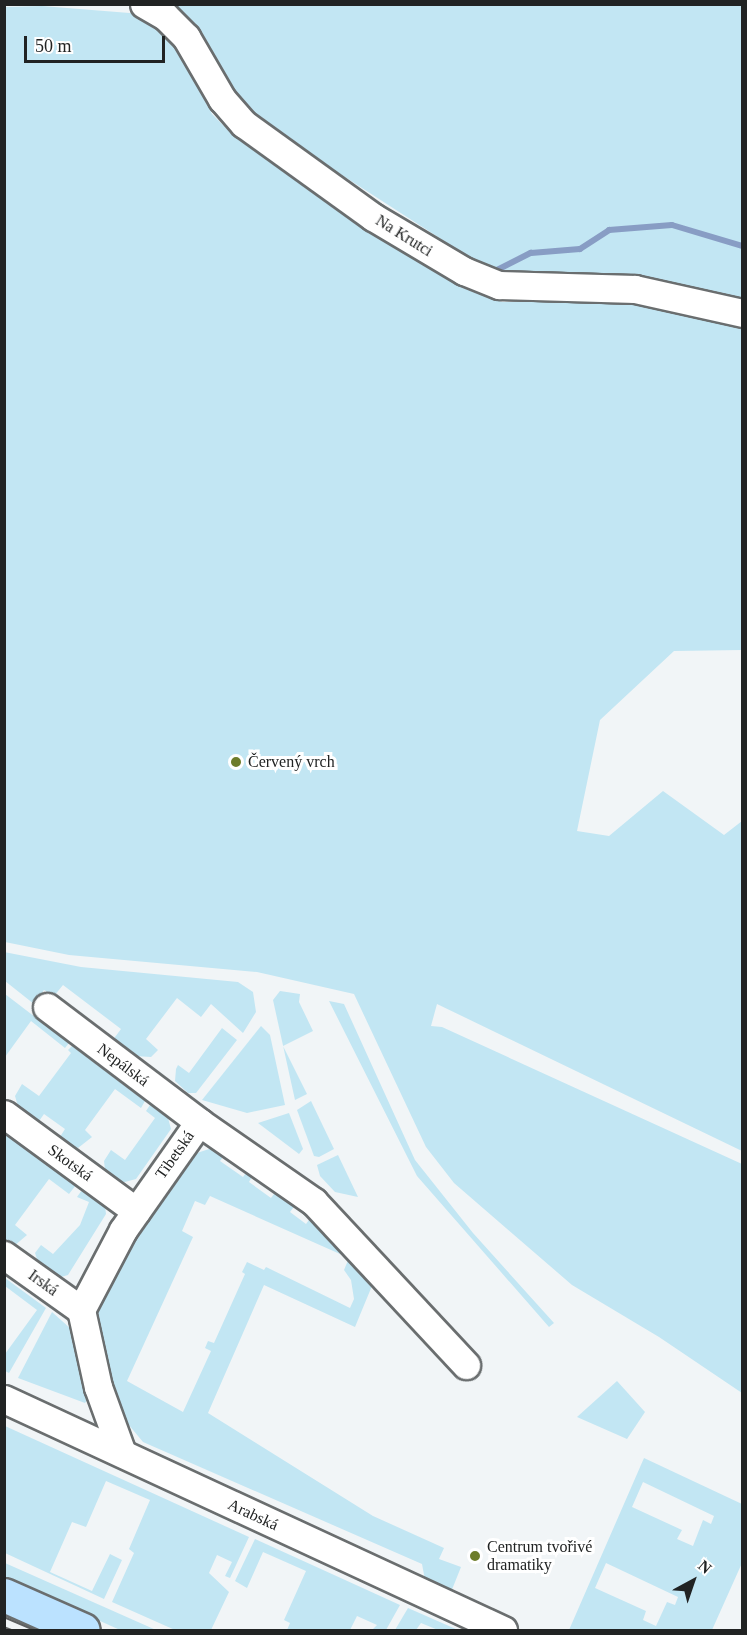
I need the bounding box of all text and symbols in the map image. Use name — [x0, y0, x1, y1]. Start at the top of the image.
scale bar — [27, 24, 168, 62]
text: 50 m — [35, 36, 72, 56]
street label: Na Krutci — [372, 211, 436, 261]
place label: Červený vrch — [248, 752, 335, 772]
marker: Červený vrch — [229, 755, 243, 769]
street label: Nepálská — [93, 1039, 153, 1091]
street label: Tibetská — [151, 1127, 199, 1183]
street label: Skotská — [44, 1140, 96, 1186]
street label: Irská — [24, 1266, 62, 1300]
street label: Arabská — [225, 1495, 281, 1535]
place label: Centrum tvořivé dramatiky — [487, 1537, 592, 1575]
marker: Centrum tvořivé dramatiky — [468, 1549, 482, 1563]
north arrow — [663, 1551, 723, 1611]
text: N — [695, 1557, 715, 1577]

